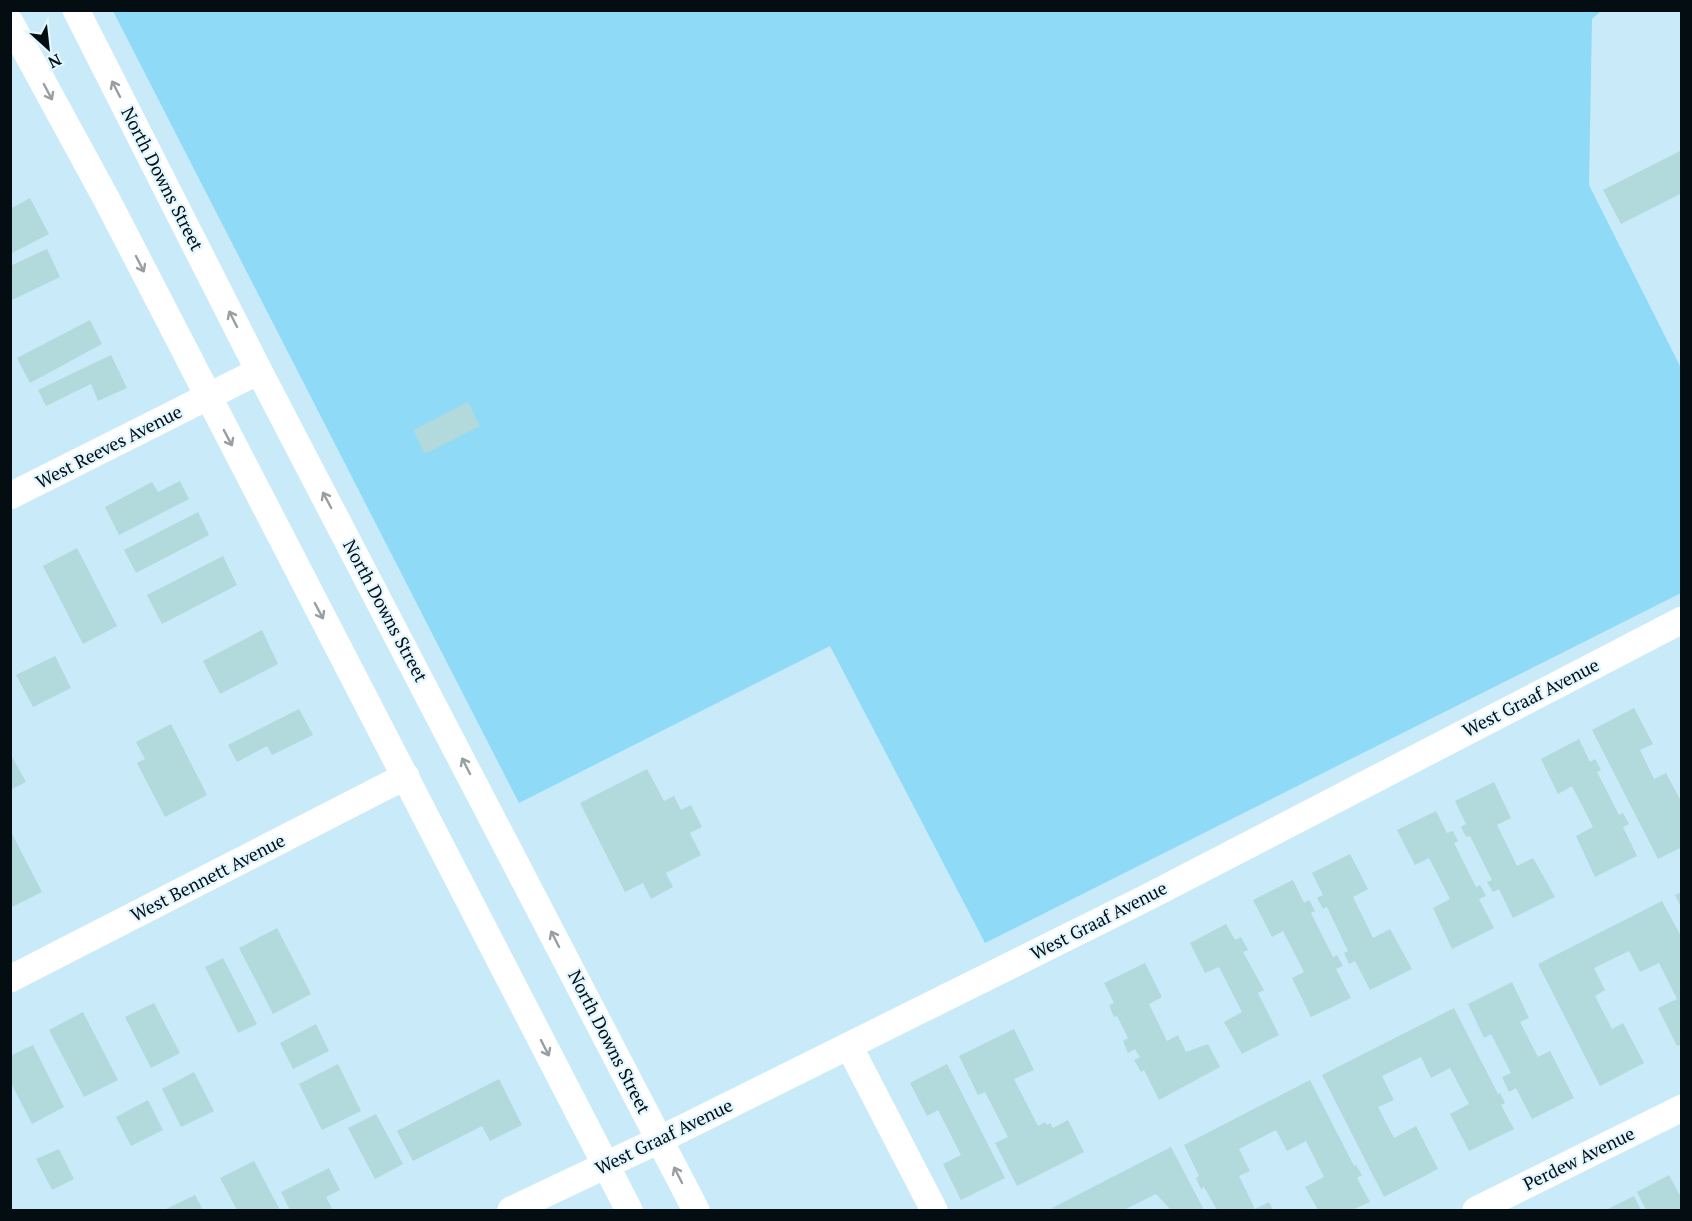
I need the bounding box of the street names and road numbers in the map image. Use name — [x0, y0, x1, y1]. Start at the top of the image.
street label: North Downs Street — [116, 103, 210, 255]
street label: West Reeves Avenue — [31, 399, 186, 493]
street label: North Downs Street — [338, 535, 434, 686]
street label: West Graaf Avenue — [1458, 652, 1603, 742]
street label: West Bennett Avenue — [126, 828, 289, 926]
street label: West Graaf Avenue — [1026, 875, 1171, 965]
street label: North Downs Street — [563, 966, 657, 1118]
street label: West Graaf Avenue — [591, 1092, 736, 1180]
street label: Perdew Avenue — [1519, 1121, 1638, 1195]

